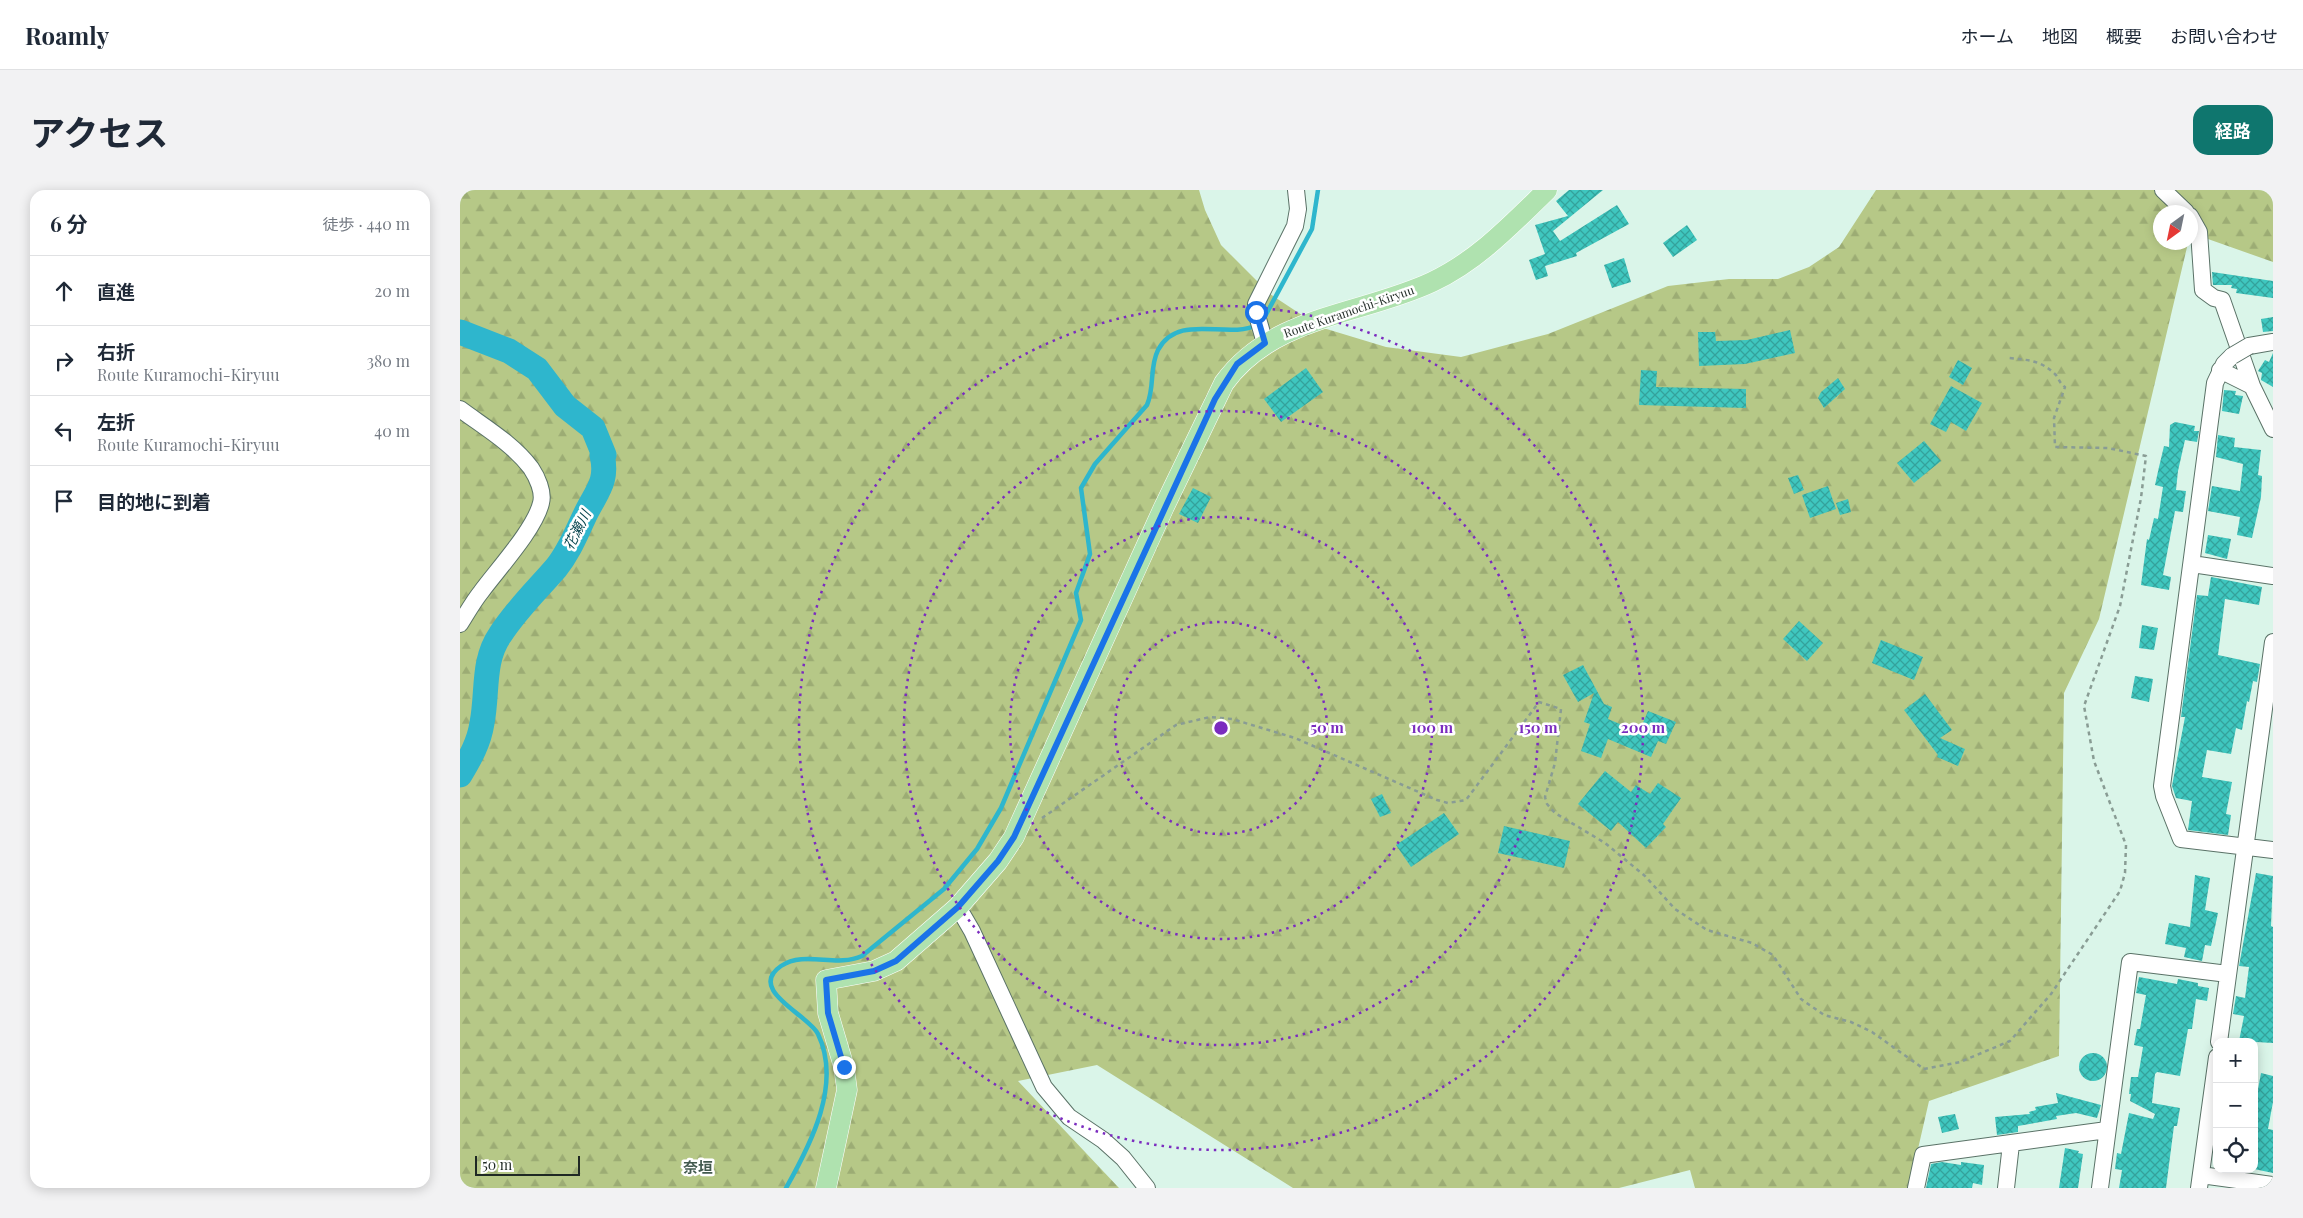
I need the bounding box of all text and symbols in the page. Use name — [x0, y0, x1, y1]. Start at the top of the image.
text: Roamly — [25, 19, 109, 51]
text: ホーム — [1961, 24, 2014, 48]
text: 地図 — [2042, 24, 2078, 48]
text: 概要 — [2106, 24, 2142, 48]
text: お問い合わせ — [2170, 24, 2278, 48]
button: 経路 — [2193, 105, 2273, 155]
text: アクセス — [30, 108, 168, 155]
north arrow — [2153, 205, 2198, 250]
text: 6 分 — [50, 209, 88, 237]
text: 徒歩 · 440 m — [323, 213, 410, 234]
icon: ahead — [50, 277, 78, 305]
text: 直進 — [97, 278, 135, 304]
text: 20 m — [375, 280, 410, 301]
street label: Route Kuramochi-Kiryuu — [1281, 281, 1416, 341]
route start — [1245, 301, 1268, 324]
text: 右折 — [97, 338, 135, 364]
icon: right — [50, 347, 78, 375]
text: 380 m — [367, 350, 410, 371]
text: Route Kuramochi-Kiryuu — [97, 364, 280, 385]
text: 左折 — [97, 408, 135, 434]
icon: left — [50, 417, 78, 445]
text: 40 m — [374, 420, 410, 441]
text: Route Kuramochi-Kiryuu — [97, 434, 280, 455]
icon: arrive — [50, 487, 78, 515]
text: 目的地に到着 — [97, 488, 211, 514]
water label: 花瀬川 — [559, 505, 595, 553]
text: 50 m — [1310, 717, 1344, 737]
text: 100 m — [1411, 717, 1454, 737]
text: 150 m — [1518, 717, 1558, 737]
text: 200 m — [1621, 717, 1666, 737]
centre of rings — [1212, 719, 1230, 737]
map controls — [2213, 1038, 2258, 1173]
button: + — [2213, 1038, 2258, 1083]
route end — [833, 1056, 856, 1079]
button: − — [2213, 1083, 2258, 1128]
button: locate — [2213, 1128, 2258, 1173]
scale bar — [475, 1153, 580, 1176]
text: 50 m — [482, 1155, 512, 1174]
district label: 奈垣 — [683, 1157, 713, 1177]

